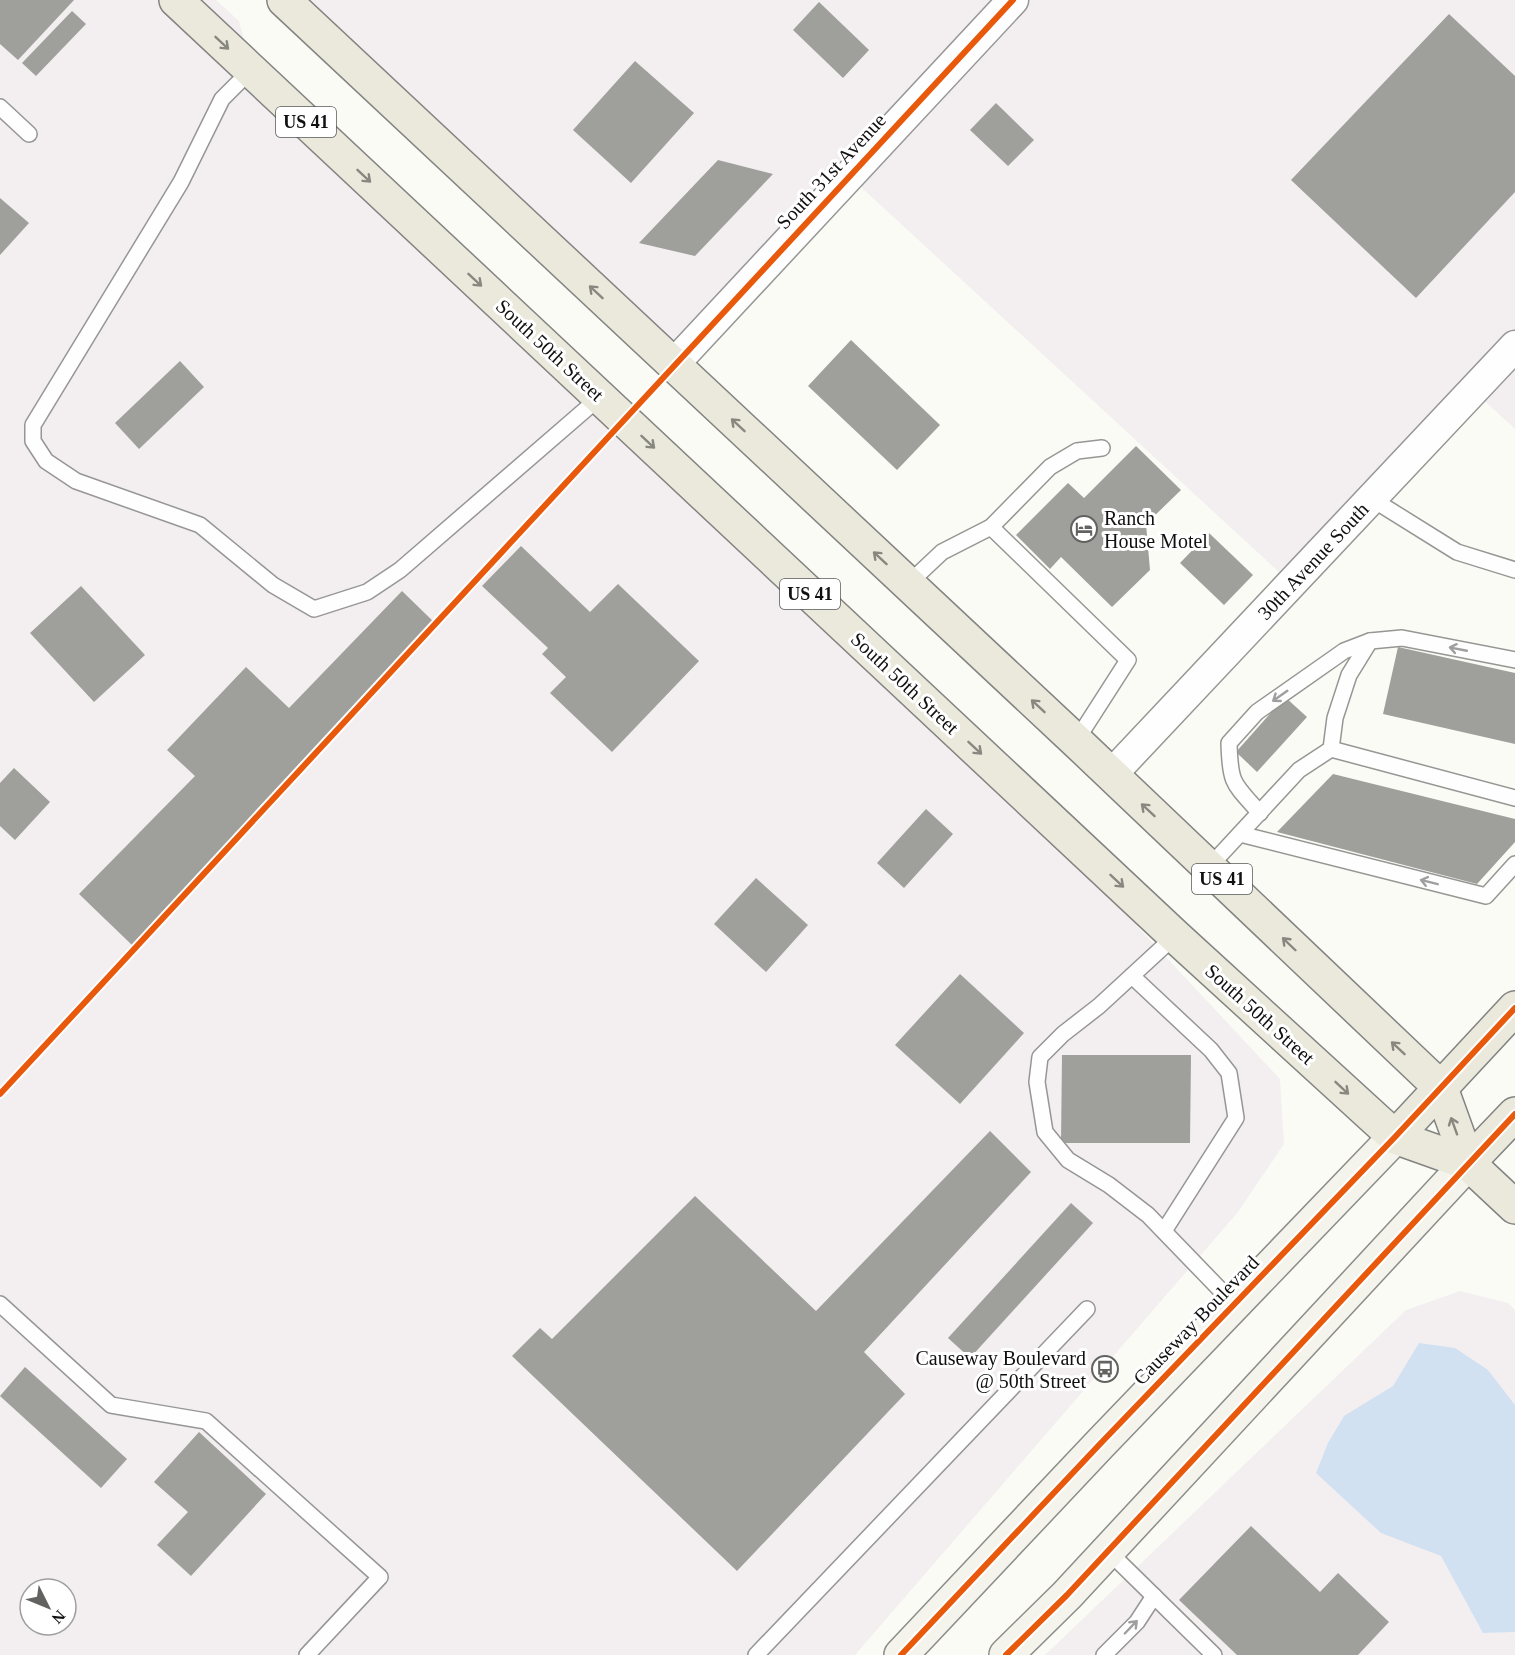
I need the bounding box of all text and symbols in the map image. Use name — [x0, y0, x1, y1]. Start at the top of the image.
one-way arrow — [214, 36, 229, 50]
road number: US 41 — [276, 107, 336, 137]
street label: South 31st Avenue — [772, 109, 890, 233]
one-way arrow — [356, 169, 371, 183]
one-way arrow — [468, 273, 483, 288]
one-way arrow — [588, 285, 603, 299]
street label: South 50th Street — [492, 295, 609, 406]
one-way arrow — [731, 418, 746, 432]
one-way arrow — [641, 435, 656, 450]
street label: 30th Avenue South — [1253, 498, 1373, 624]
place label: Ranch House Motel — [1104, 507, 1208, 552]
hotel icon: Ranch House Motel — [1069, 514, 1099, 544]
one-way arrow — [873, 551, 888, 566]
road number: US 41 — [780, 579, 840, 609]
street label: South 50th Street — [847, 628, 964, 739]
one-way arrow — [1448, 643, 1468, 654]
one-way arrow — [1272, 690, 1288, 702]
one-way arrow — [1031, 699, 1046, 713]
one-way arrow — [967, 741, 982, 755]
one-way arrow — [1141, 803, 1156, 817]
road number: US 41 — [1192, 864, 1252, 894]
one-way arrow — [1109, 874, 1124, 889]
one-way arrow — [1420, 876, 1439, 887]
one-way arrow — [1282, 937, 1297, 951]
street label: South 50th Street — [1201, 959, 1319, 1069]
one-way arrow — [1391, 1041, 1406, 1055]
one-way arrow — [1334, 1081, 1349, 1095]
one-way arrow — [1448, 1117, 1459, 1135]
street label: Causeway Boulevard — [1129, 1251, 1264, 1390]
place label: Causeway Boulevard @ 50th Street — [915, 1347, 1086, 1393]
bus stop icon: Causeway Boulevard @ 50th Street — [1090, 1354, 1120, 1384]
north arrow — [18, 1577, 78, 1637]
text: N — [48, 1607, 69, 1627]
one-way arrow — [1124, 1620, 1138, 1635]

